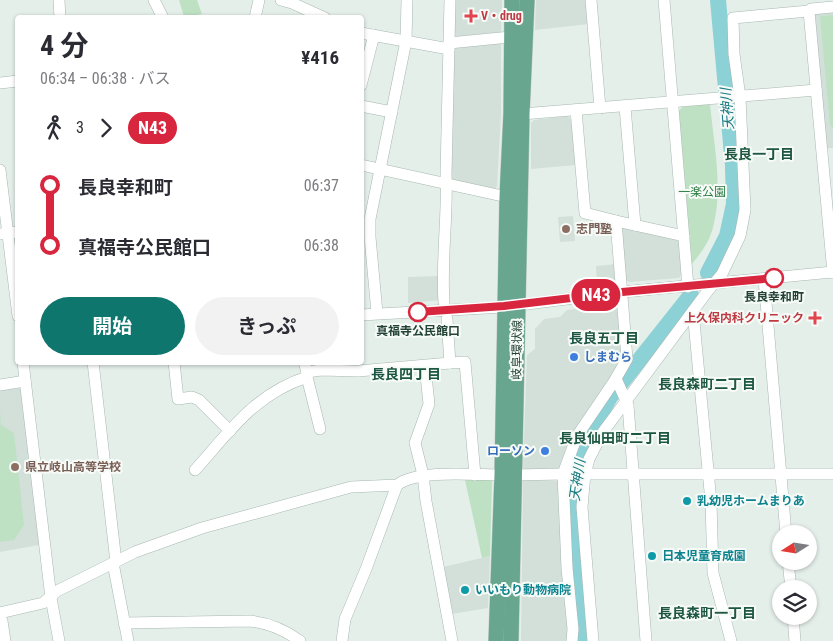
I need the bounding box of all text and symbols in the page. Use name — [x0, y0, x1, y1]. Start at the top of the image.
place label: V・drug — [481, 9, 522, 23]
marker: V・drug — [465, 10, 477, 22]
text: 4 分 — [40, 29, 89, 62]
text: ¥416 — [301, 46, 339, 69]
text: 06:34 – 06:38 · バス — [40, 69, 170, 88]
water label: 天神川 — [717, 85, 736, 131]
icon: walk — [40, 114, 68, 142]
icon: forward — [92, 114, 120, 142]
text: N43 — [138, 117, 167, 138]
text: 3 — [76, 118, 84, 137]
district label: 長良一丁目 — [724, 146, 794, 162]
text: 長良幸和町 — [78, 176, 173, 199]
text: 06:37 — [304, 176, 339, 195]
park label: 一楽公園 — [678, 185, 726, 199]
place label: 志門塾 — [576, 222, 612, 236]
marker: 志門塾 — [560, 223, 572, 235]
text: 真福寺公民館口 — [78, 236, 211, 259]
text: 06:38 — [304, 236, 339, 255]
marker: 長良幸和町 — [764, 268, 784, 288]
line badge: N43 — [567, 279, 625, 311]
text: N43 — [581, 284, 611, 305]
place label: 長良幸和町 — [744, 290, 804, 304]
button: 開始 — [40, 297, 185, 355]
button: きっぷ — [195, 297, 339, 355]
marker: 真福寺公民館口 — [408, 302, 428, 322]
place label: 上久保内科クリニック — [684, 311, 804, 325]
marker: 上久保内科クリニック — [808, 311, 822, 325]
street label: 岐阜環状線 — [509, 320, 525, 380]
place label: 真福寺公民館口 — [376, 324, 460, 338]
district label: 長良五丁目 — [569, 330, 639, 346]
place label: しまむら — [584, 350, 632, 364]
marker: しまむら — [568, 351, 580, 363]
district label: 長良四丁目 — [371, 366, 441, 382]
district label: 長良森町二丁目 — [658, 376, 756, 392]
district label: 長良仙田町二丁目 — [559, 430, 671, 446]
place label: ローソン — [487, 444, 535, 458]
marker: ローソン — [539, 445, 551, 457]
water label: 天神川 — [566, 456, 588, 502]
place label: 県立岐山高等学校 — [25, 460, 121, 474]
marker: 県立岐山高等学校 — [9, 461, 21, 473]
place label: 乳幼児ホームまりあ — [697, 494, 805, 508]
marker: 乳幼児ホームまりあ — [681, 495, 693, 507]
north arrow — [772, 525, 818, 570]
map controls — [772, 525, 817, 625]
place label: 日本児童育成園 — [662, 549, 746, 563]
marker: 日本児童育成園 — [646, 550, 658, 562]
button: layers — [772, 580, 817, 625]
place label: いいもり動物病院 — [475, 583, 571, 597]
marker: いいもり動物病院 — [459, 584, 471, 596]
district label: 長良森町一丁目 — [658, 605, 756, 621]

